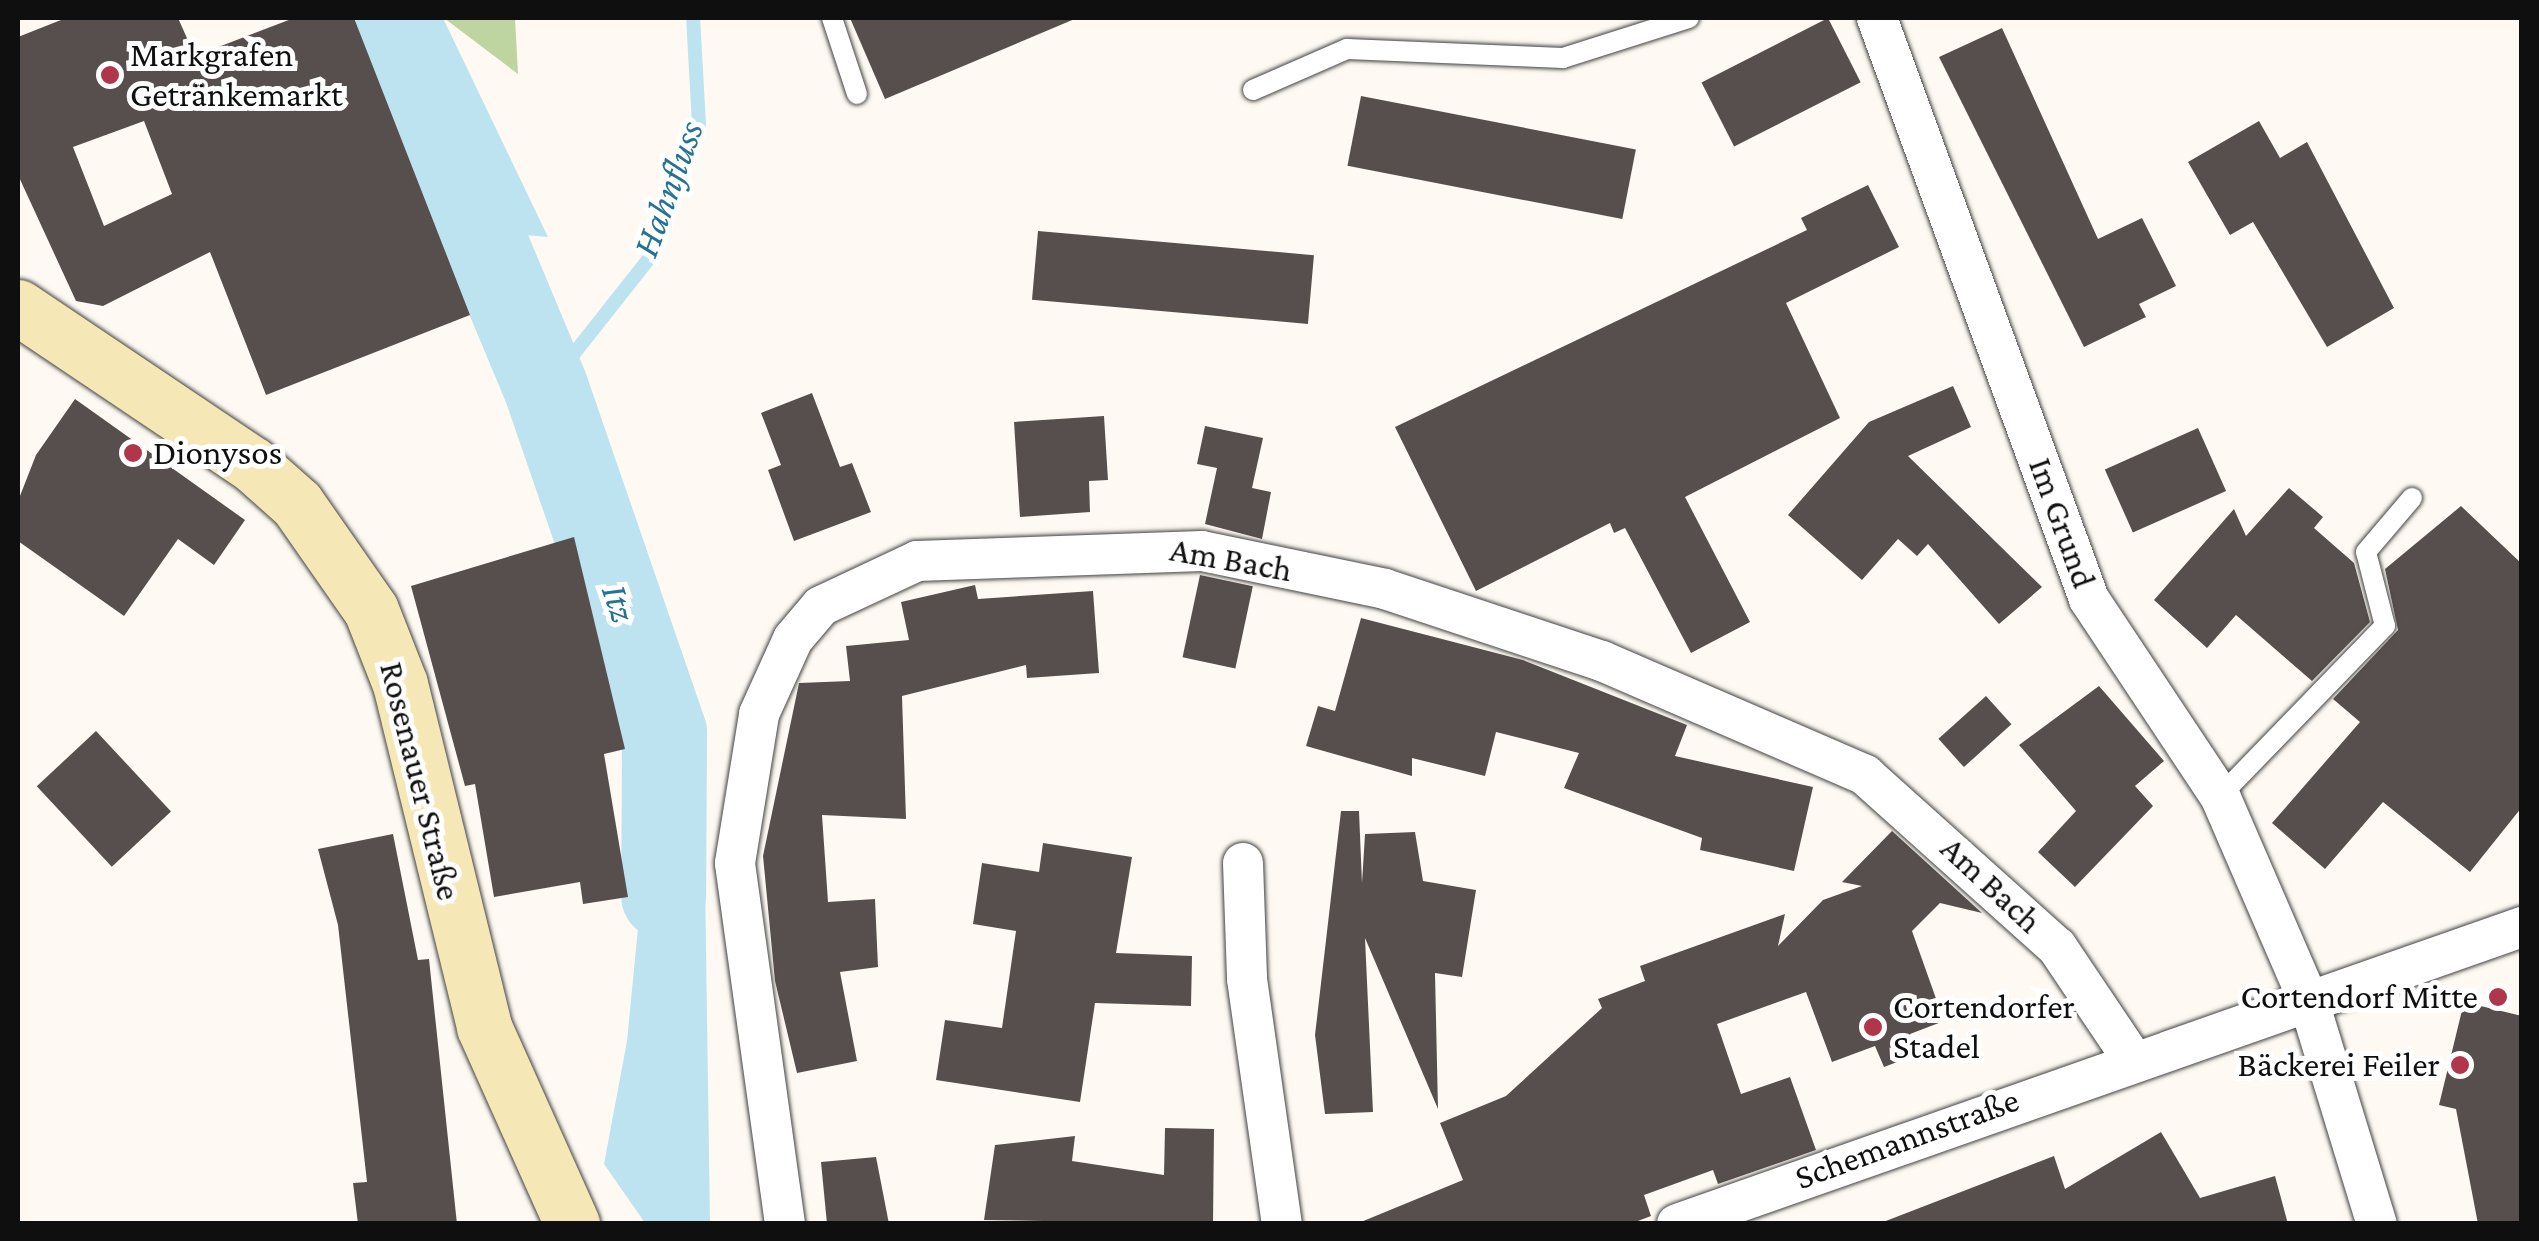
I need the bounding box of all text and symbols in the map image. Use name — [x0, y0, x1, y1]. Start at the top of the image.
place label: Markgrafen Getränkemarkt — [130, 34, 343, 116]
marker: Markgrafen Getränkemarkt — [99, 64, 121, 86]
water label: Hahnfluss — [622, 115, 714, 263]
place label: Dionysos — [153, 432, 282, 474]
marker: Dionysos — [122, 442, 144, 464]
street label: Im Grund — [2019, 452, 2105, 594]
street label: Am Bach — [1167, 529, 1295, 591]
water label: Itz — [591, 578, 647, 628]
street label: Rosenauer Straße — [370, 657, 470, 905]
street label: Am Bach — [1932, 828, 2050, 942]
place label: Cortendorf Mitte — [2241, 976, 2478, 1018]
place label: Cortendorfer Stadel — [1893, 986, 2075, 1068]
marker: Cortendorf Mitte — [2487, 986, 2509, 1008]
marker: Cortendorfer Stadel — [1862, 1016, 1884, 1038]
place label: Bäckerei Feiler — [2238, 1044, 2440, 1086]
marker: Bäckerei Feiler — [2449, 1054, 2471, 1076]
street label: Schemannstraße — [1789, 1079, 2025, 1199]

